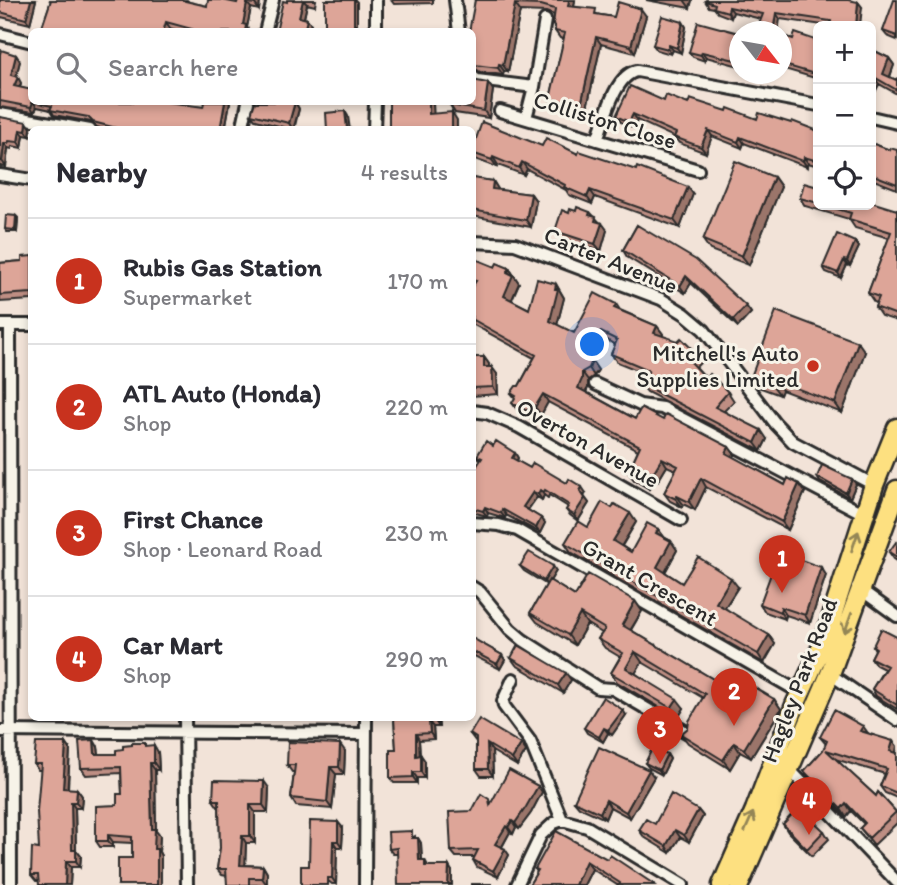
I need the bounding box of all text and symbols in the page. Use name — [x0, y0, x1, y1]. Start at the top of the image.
north arrow — [729, 21, 792, 84]
map controls — [813, 21, 876, 210]
button: + — [813, 21, 876, 84]
search box — [28, 28, 476, 105]
icon: search — [52, 48, 90, 86]
text: Search here — [108, 51, 238, 83]
button: − — [813, 84, 876, 147]
street label: Colliston Close — [530, 85, 680, 155]
button: locate — [813, 147, 876, 210]
text: Nearby — [56, 153, 147, 190]
text: 4 results — [361, 158, 448, 186]
street label: Carter Avenue — [540, 220, 682, 300]
text: Rubis Gas Station — [123, 251, 322, 283]
text: 1 — [74, 267, 84, 295]
text: 170 m — [387, 267, 448, 295]
text: Supermarket — [123, 283, 252, 311]
your location — [575, 327, 609, 361]
place label: Mitchell's Auto Supplies Limited — [637, 339, 799, 393]
marker: Mitchell's Auto Supplies Limited — [805, 358, 821, 374]
text: ATL Auto (Honda) — [123, 377, 321, 409]
street label: Overton Avenue — [512, 392, 664, 494]
text: 2 — [73, 393, 85, 421]
text: 220 m — [385, 393, 448, 421]
text: Shop — [123, 409, 171, 437]
text: First Chance — [123, 503, 263, 535]
text: 3 — [73, 519, 85, 547]
text: 230 m — [385, 519, 448, 547]
one-way arrow — [849, 530, 862, 552]
street label: Grant Crescent — [577, 532, 723, 632]
text: Shop · Leonard Road — [123, 535, 322, 563]
pin: 1 — [759, 535, 805, 593]
street label: Hagley Park Road — [755, 593, 843, 766]
one-way arrow — [841, 611, 853, 633]
text: Car Mart — [123, 629, 223, 661]
text: 4 — [72, 645, 86, 673]
text: 290 m — [385, 645, 448, 673]
text: Shop — [123, 661, 171, 689]
pin: 2 — [711, 668, 757, 726]
pin: 3 — [637, 706, 683, 764]
pin: 4 — [786, 777, 832, 835]
one-way arrow — [743, 812, 756, 834]

